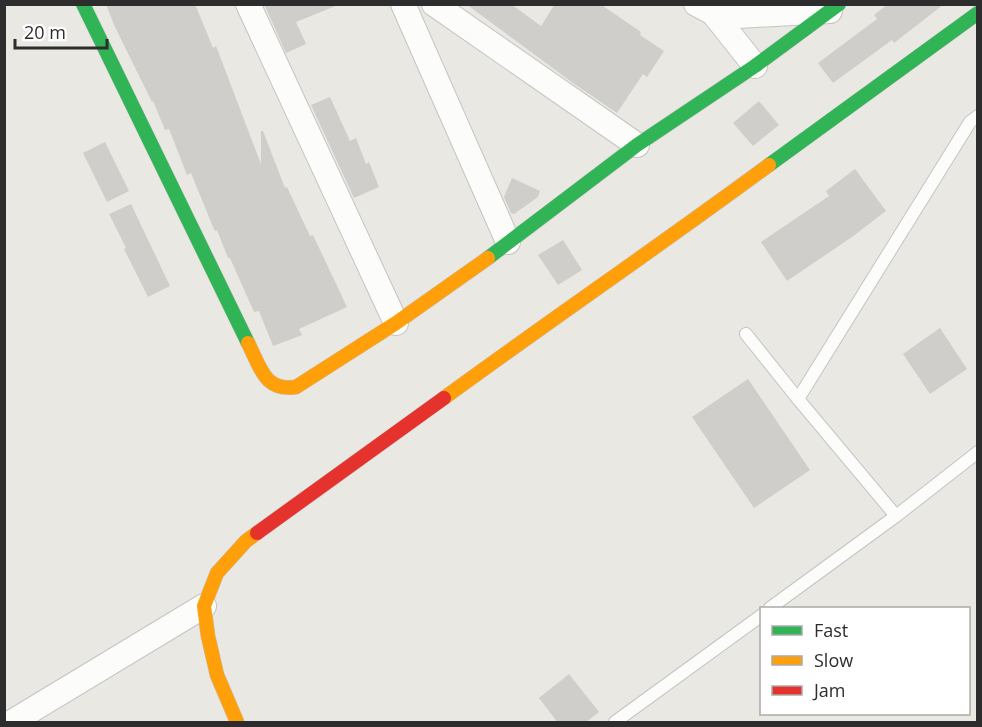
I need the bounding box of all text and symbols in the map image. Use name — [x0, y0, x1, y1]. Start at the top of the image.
scale bar — [15, 12, 106, 50]
text: 20 m — [24, 20, 66, 44]
legend — [760, 607, 970, 715]
text: Fast — [814, 618, 848, 642]
text: Slow — [814, 648, 853, 672]
text: Jam — [812, 678, 846, 702]

